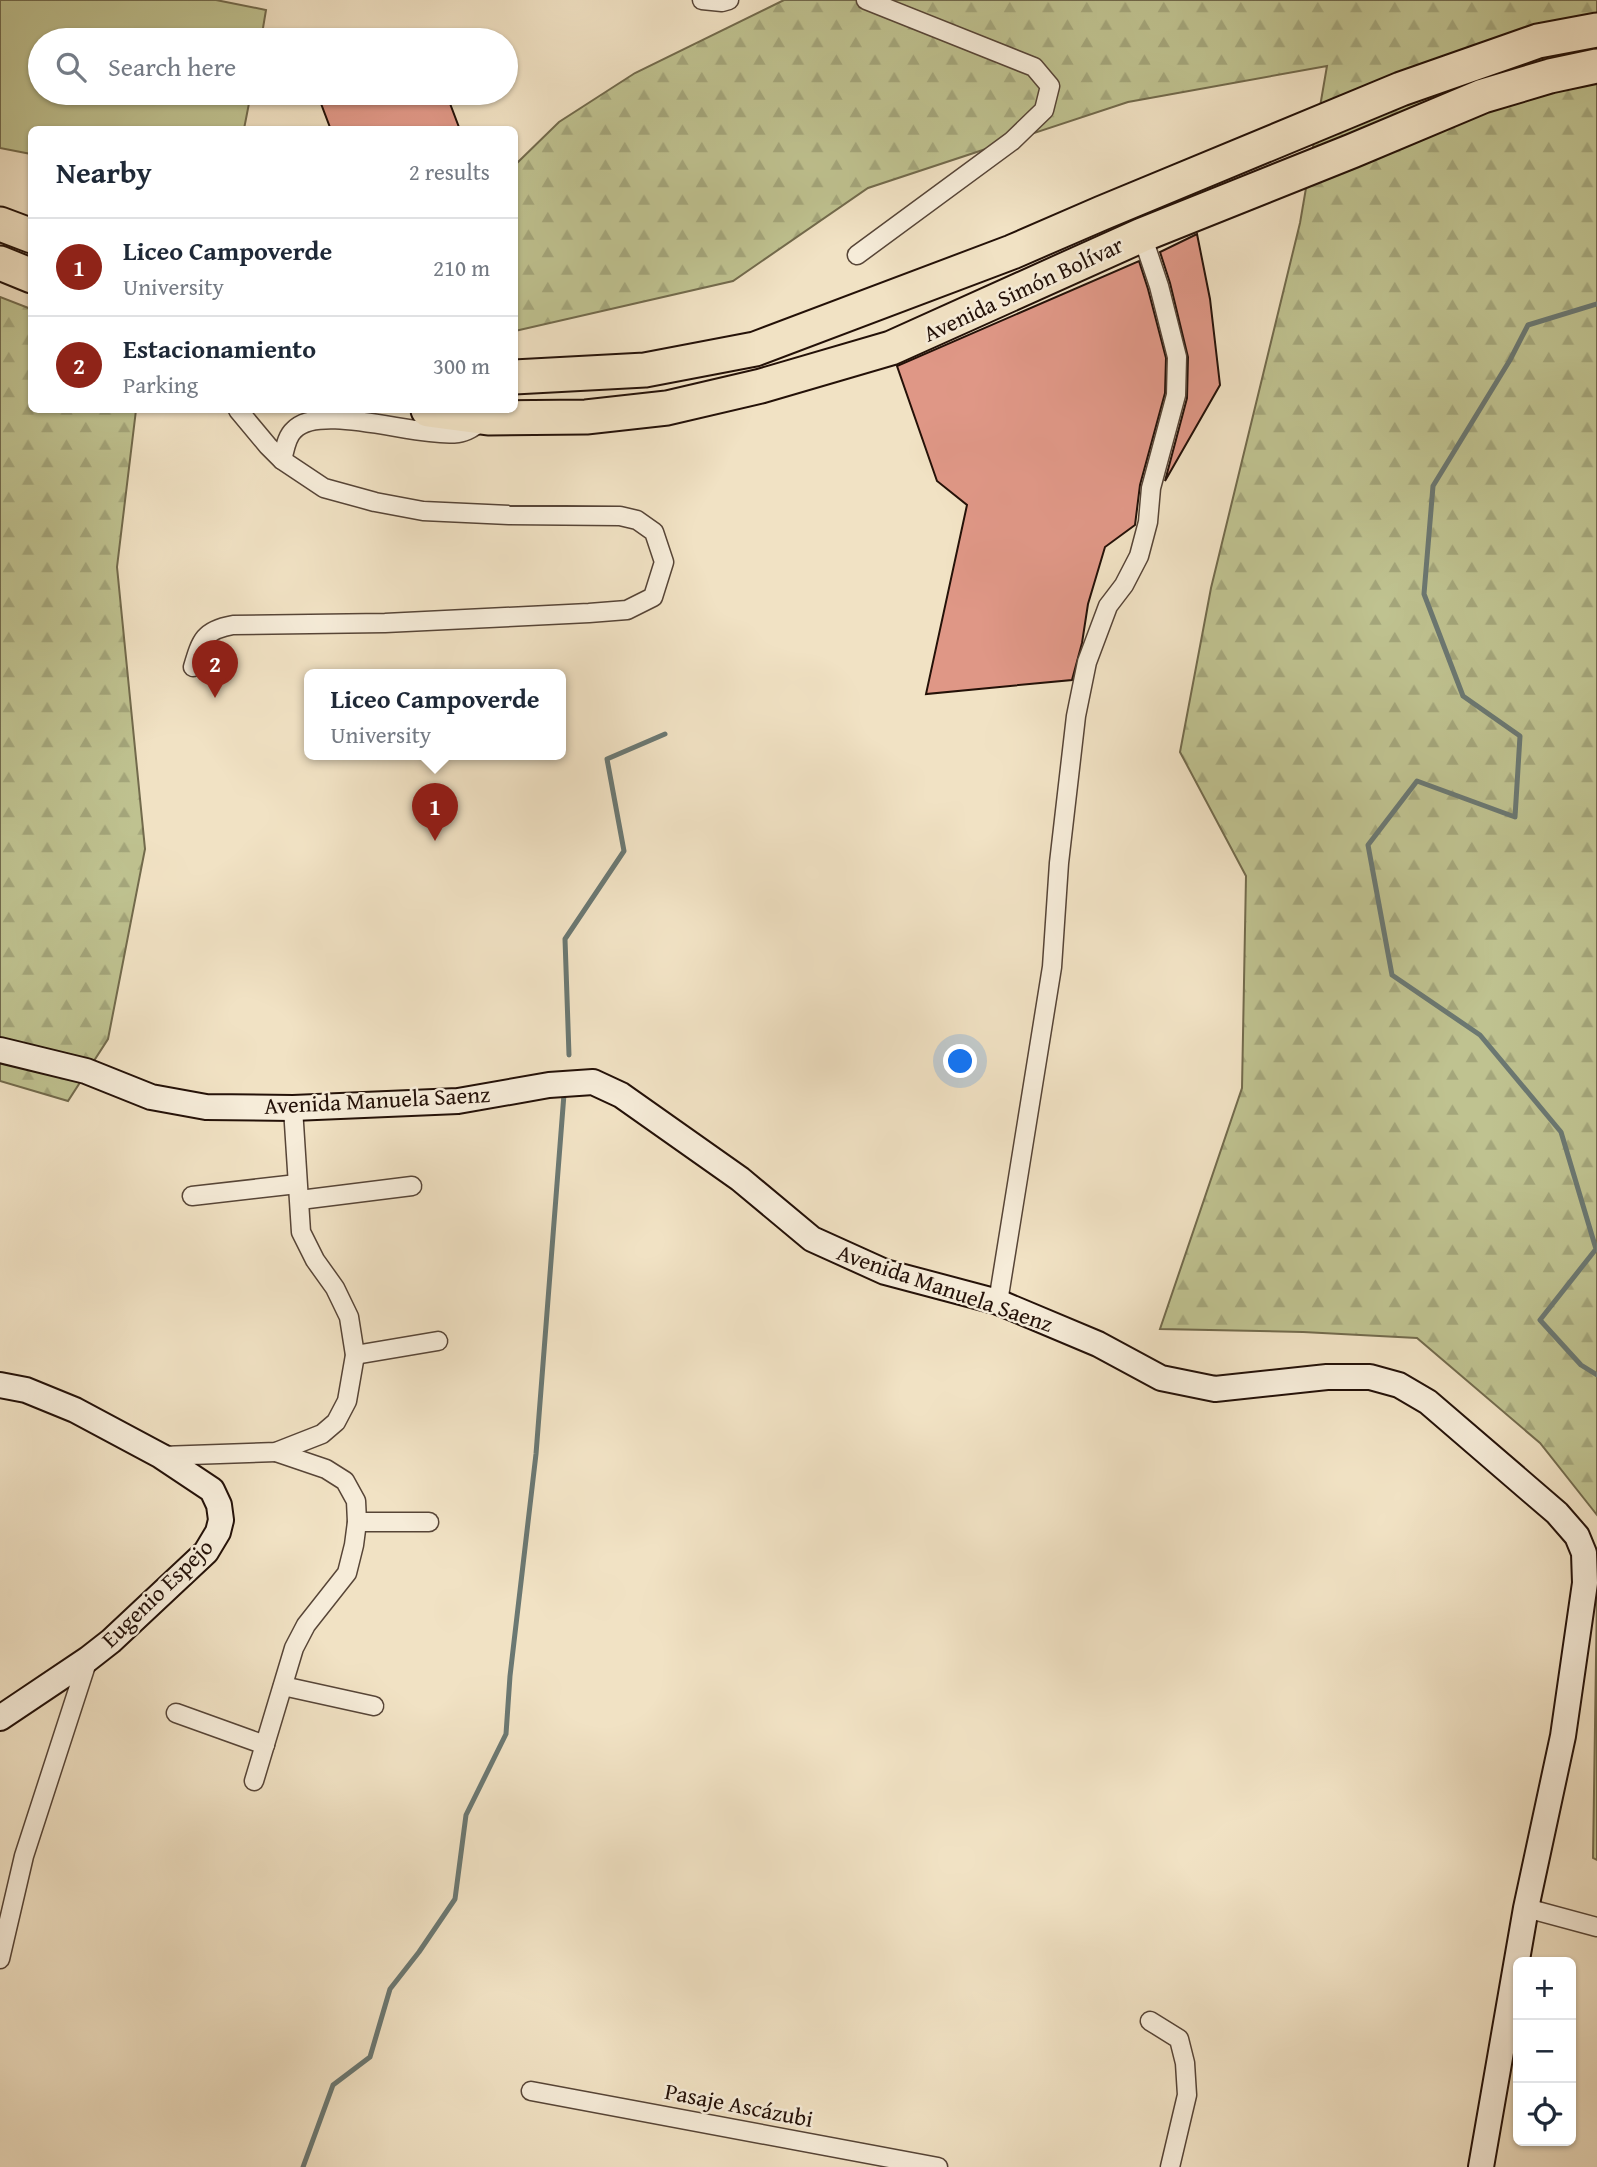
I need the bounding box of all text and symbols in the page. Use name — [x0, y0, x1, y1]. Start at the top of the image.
search box — [28, 28, 518, 105]
text: Search here — [108, 47, 236, 86]
icon: search — [52, 48, 90, 86]
text: Nearby — [56, 150, 152, 194]
text: 2 results — [409, 155, 490, 188]
street label: Avenida Simón Bolívar — [917, 227, 1129, 349]
text: Liceo Campoverde — [123, 231, 332, 270]
text: 1 — [73, 251, 85, 284]
text: 210 m — [433, 251, 490, 284]
text: University — [123, 270, 224, 303]
text: Estacionamiento — [123, 329, 316, 368]
text: 2 — [73, 349, 85, 382]
text: 300 m — [433, 349, 490, 382]
text: Parking — [123, 368, 198, 401]
pin: 2 — [192, 640, 238, 698]
popup — [304, 669, 566, 760]
text: Liceo Campoverde — [330, 679, 540, 718]
text: University — [330, 718, 431, 751]
pin: 1 — [412, 783, 458, 841]
your location — [943, 1044, 977, 1078]
street label: Avenida Manuela Saenz — [263, 1077, 491, 1122]
street label: Avenida Manuela Saenz — [833, 1235, 1057, 1340]
street label: Eugenio Espejo — [93, 1531, 220, 1655]
map controls — [1513, 1957, 1576, 2146]
button: + — [1513, 1957, 1576, 2020]
button: − — [1513, 2020, 1576, 2083]
street label: Pasaje Ascázubi — [662, 2074, 816, 2135]
button: locate — [1513, 2083, 1576, 2146]

